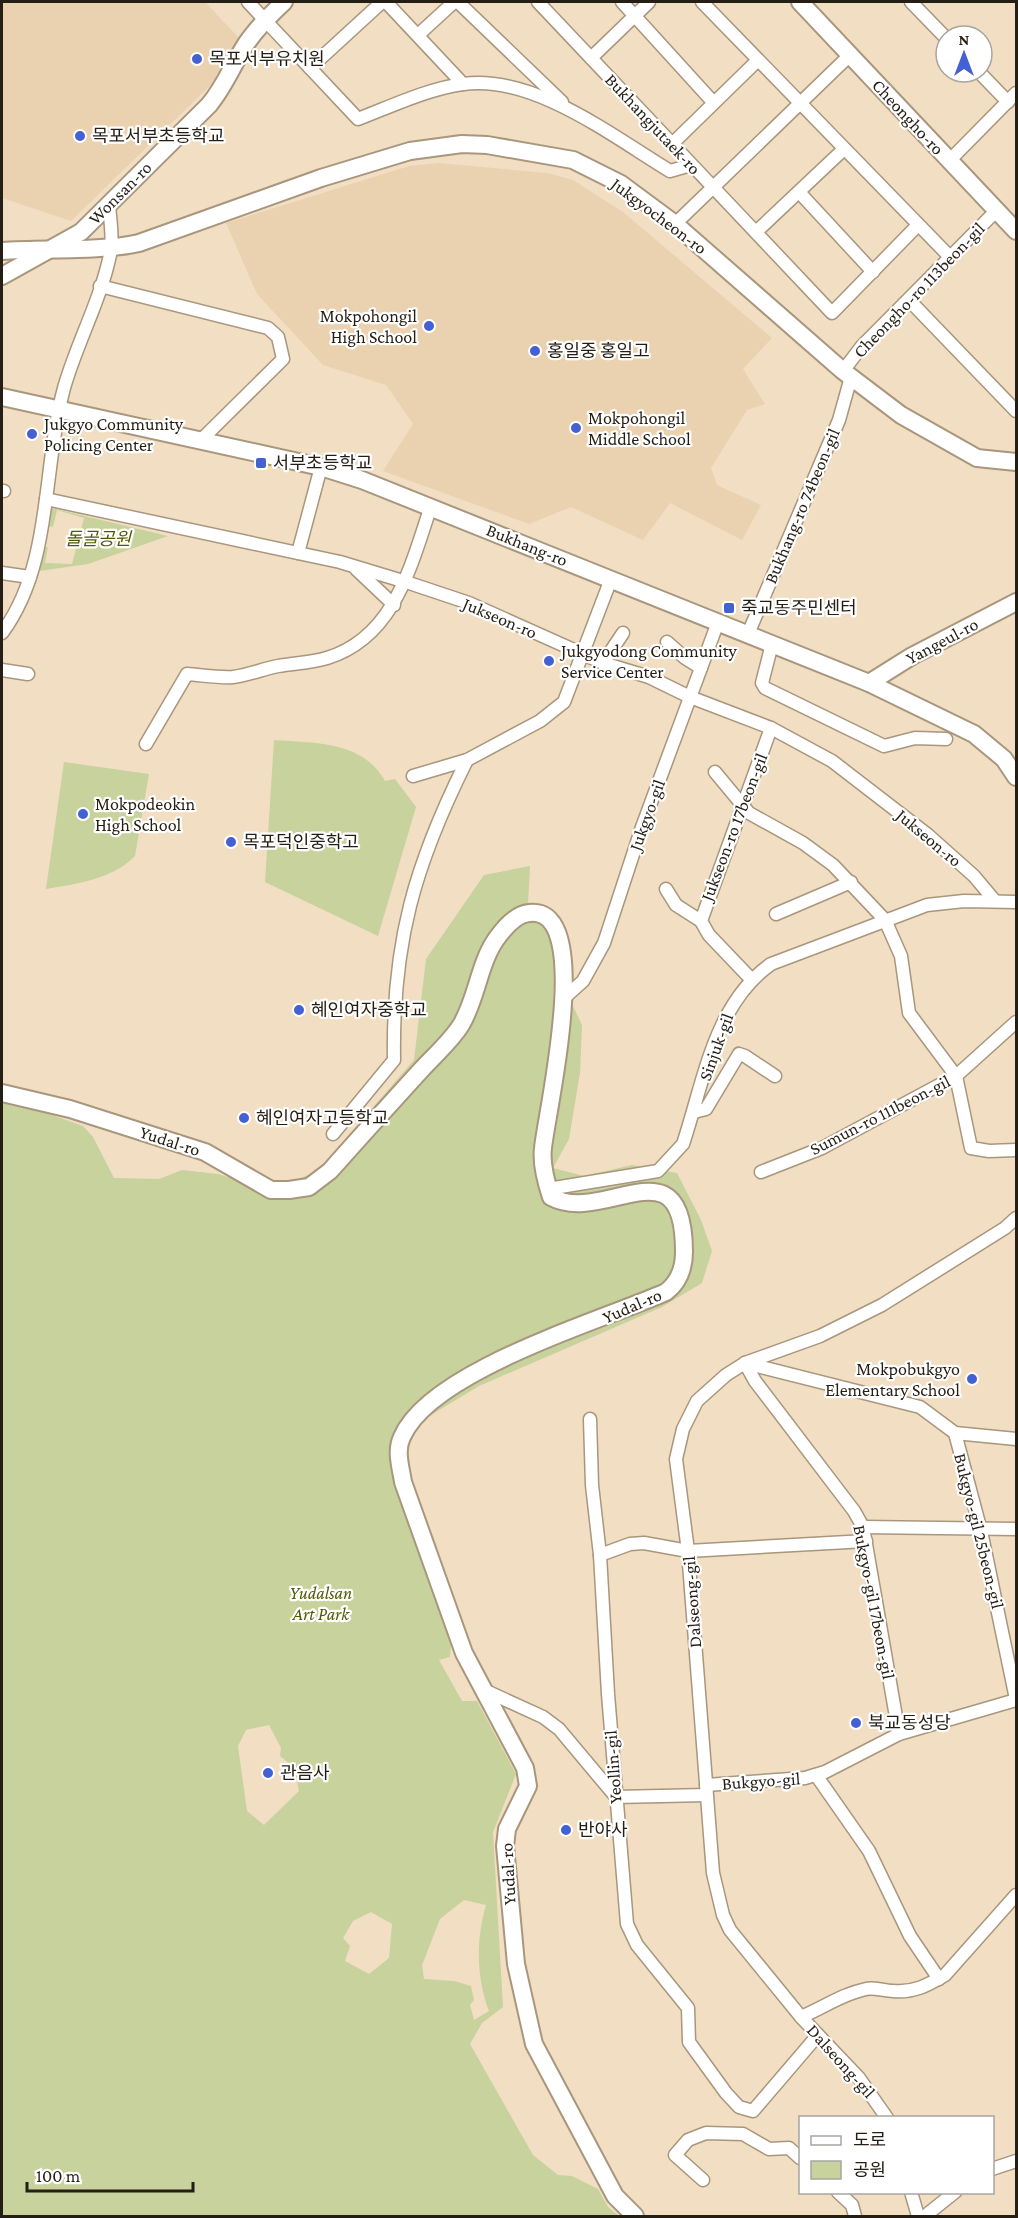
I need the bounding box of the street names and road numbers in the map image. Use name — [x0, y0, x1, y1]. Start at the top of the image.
street label: Bukhangjutaek-ro — [600, 69, 705, 179]
street label: Cheongho-ro — [868, 75, 948, 159]
street label: Wonsan-ro — [84, 157, 156, 229]
street label: Jukgyocheon-ro — [606, 172, 711, 258]
street label: Cheongho-ro 113beon-gil — [849, 218, 989, 362]
street label: Bukhang-ro 74beon-gil — [760, 425, 844, 587]
street label: Bukhang-ro — [483, 520, 571, 570]
street label: Jukseon-ro — [458, 593, 540, 643]
street label: Yangeul-ro — [903, 614, 982, 668]
street label: Jukseon-ro 17beon-gil — [696, 750, 771, 906]
street label: Jukgyo-gil — [624, 776, 669, 855]
street label: Jukseon-ro — [891, 804, 966, 871]
street label: Sinjuk-gil — [695, 1010, 738, 1084]
street label: Sumun-ro 111beon-gil — [806, 1071, 954, 1159]
street label: Yudal-ro — [137, 1122, 203, 1160]
street label: Yudal-ro — [599, 1285, 665, 1327]
street label: Bukgyo-gil 25beon-gil — [950, 1451, 1008, 1611]
street label: Bukgyo-gil 17beon-gil — [849, 1523, 899, 1681]
street label: Dalseong-gil — [679, 1555, 705, 1649]
street label: Yeollin-gil — [600, 1729, 626, 1804]
street label: Bukgyo-gil — [721, 1768, 801, 1794]
street label: Yudal-ro — [496, 1842, 520, 1906]
street label: Dalseong-gil — [803, 2020, 879, 2102]

